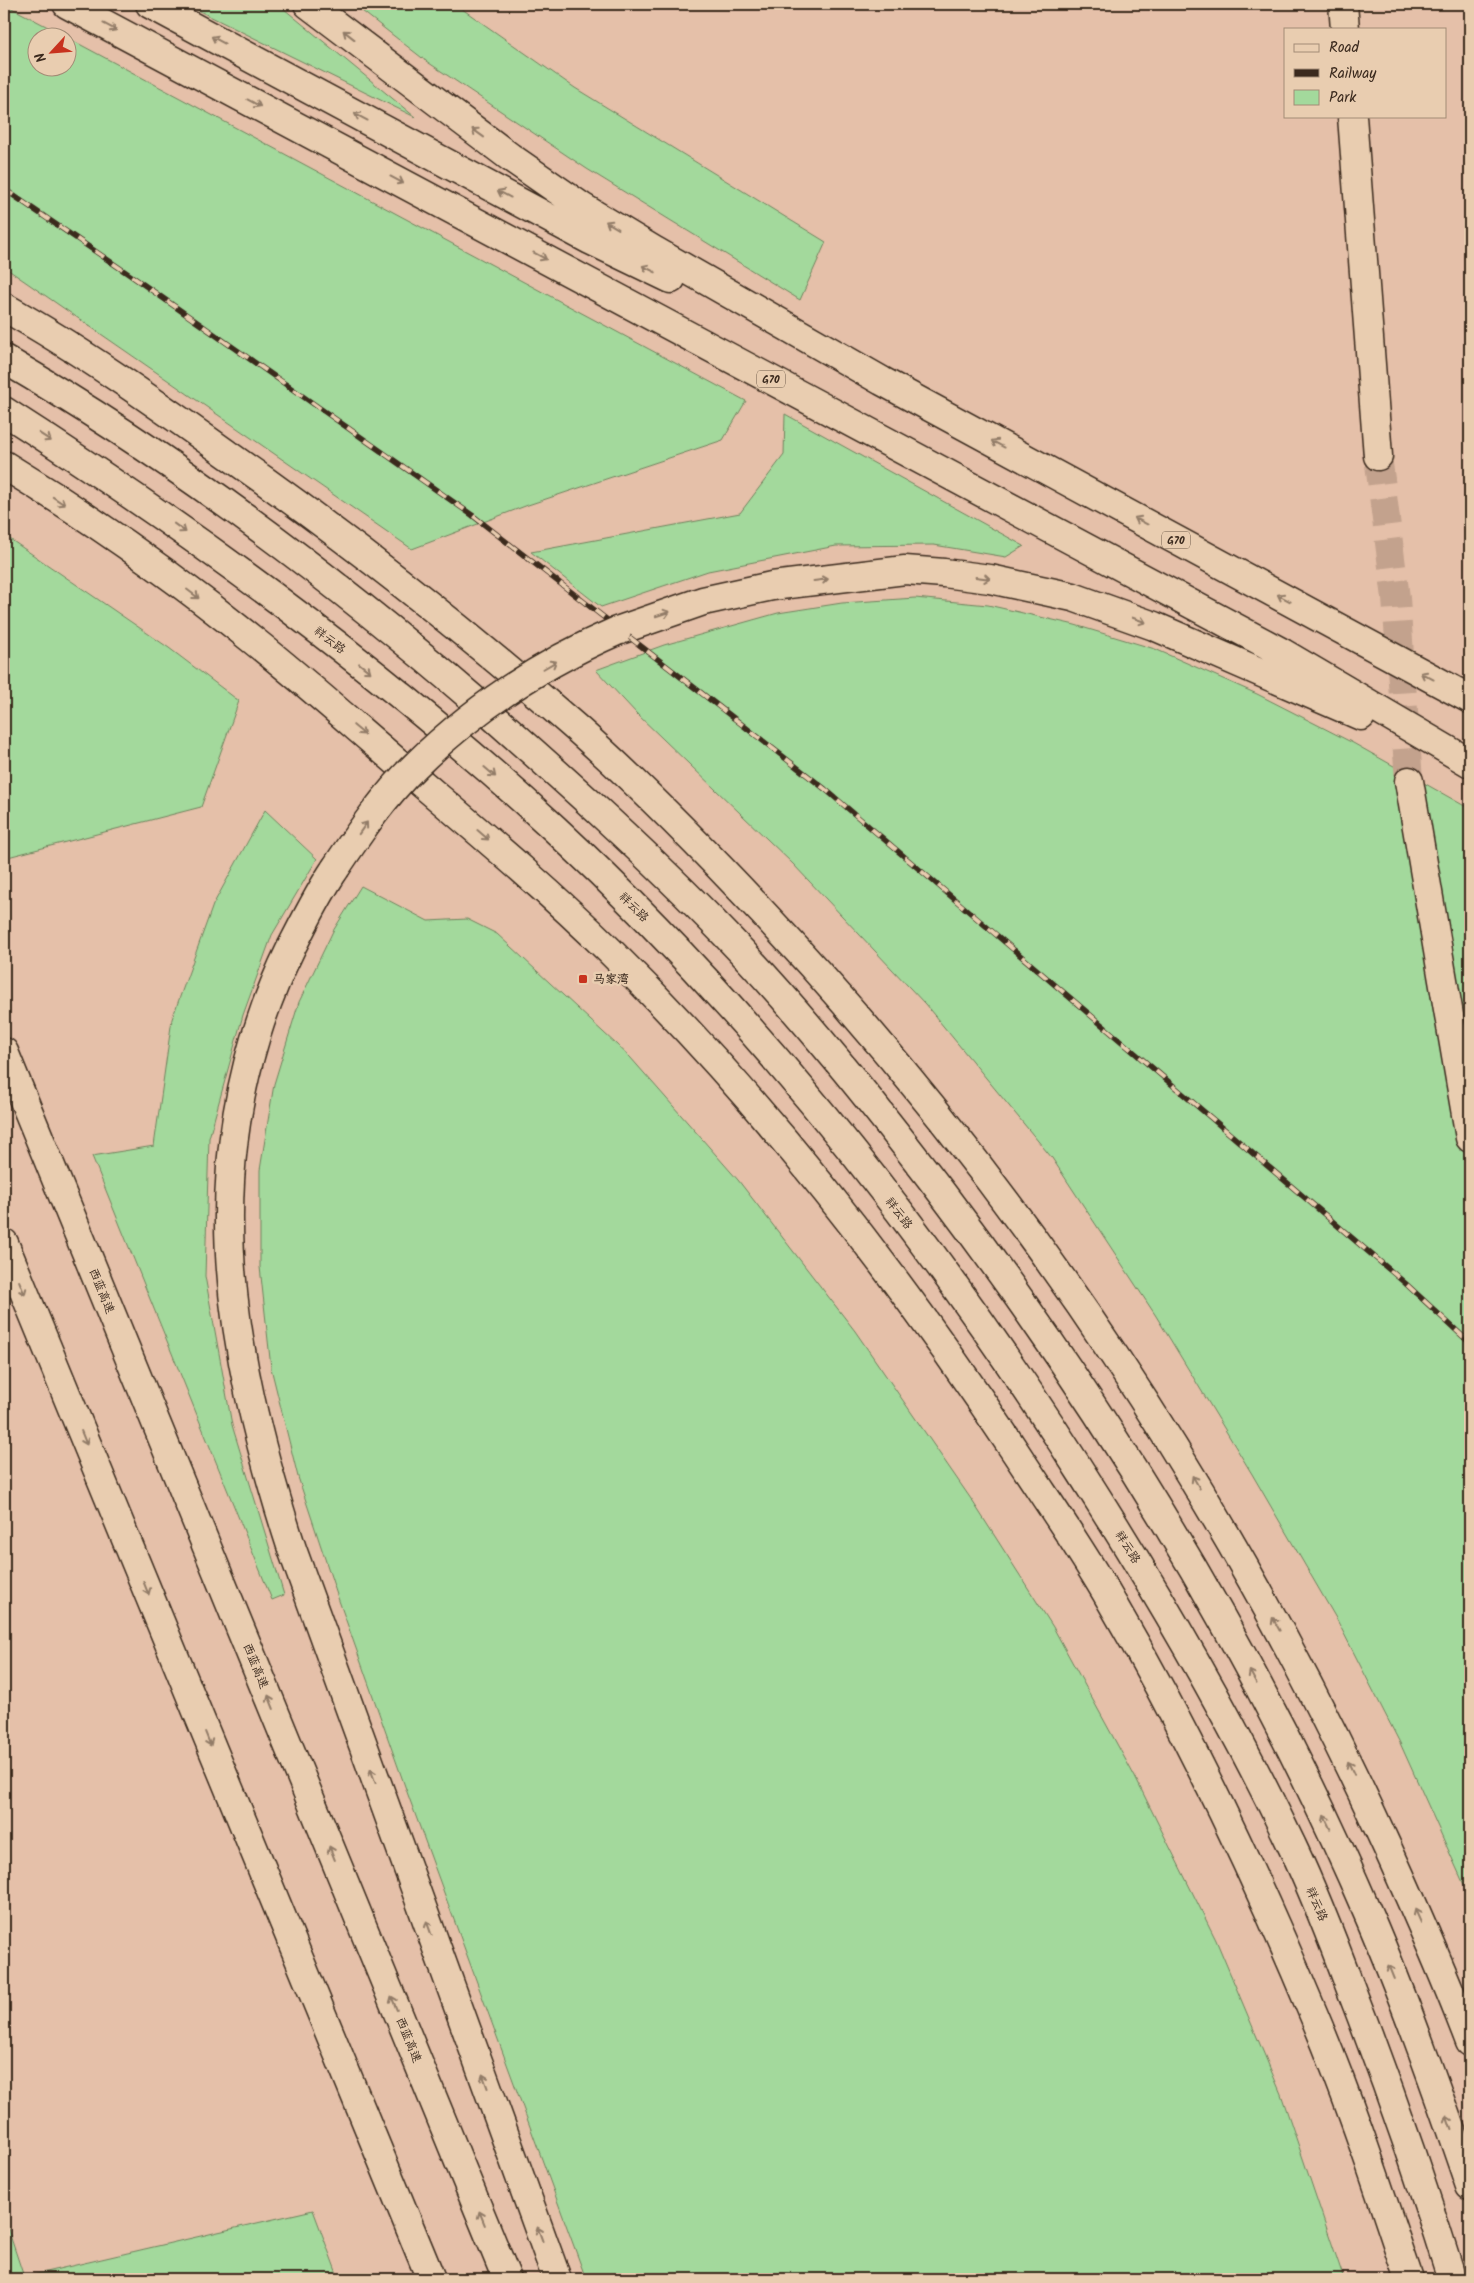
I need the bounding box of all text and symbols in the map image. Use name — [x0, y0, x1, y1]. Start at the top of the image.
one-way arrow — [102, 23, 117, 32]
north arrow — [28, 28, 78, 78]
legend — [1284, 28, 1446, 118]
one-way arrow — [343, 30, 356, 41]
one-way arrow — [211, 35, 226, 44]
text: Road — [1329, 36, 1360, 60]
text: N — [29, 48, 53, 66]
text: Railway — [1329, 62, 1377, 86]
text: Park — [1329, 86, 1357, 110]
one-way arrow — [246, 98, 261, 108]
one-way arrow — [354, 112, 369, 121]
one-way arrow — [472, 128, 485, 139]
one-way arrow — [389, 176, 404, 185]
one-way arrow — [497, 189, 512, 199]
one-way arrow — [606, 220, 620, 230]
one-way arrow — [533, 251, 548, 261]
one-way arrow — [642, 263, 657, 273]
road number: G70 — [757, 370, 785, 388]
one-way arrow — [37, 432, 51, 442]
one-way arrow — [991, 439, 1006, 449]
one-way arrow — [52, 496, 66, 506]
one-way arrow — [1135, 516, 1149, 526]
one-way arrow — [172, 523, 186, 533]
road number: G70 — [1162, 532, 1190, 548]
one-way arrow — [974, 573, 990, 583]
one-way arrow — [813, 575, 829, 585]
one-way arrow — [186, 588, 199, 599]
one-way arrow — [1278, 593, 1292, 603]
one-way arrow — [654, 608, 670, 618]
one-way arrow — [1131, 616, 1146, 625]
street label: 祥云路 — [310, 622, 350, 659]
one-way arrow — [542, 659, 556, 669]
one-way arrow — [358, 662, 371, 673]
one-way arrow — [1421, 670, 1435, 680]
one-way arrow — [352, 724, 365, 735]
one-way arrow — [483, 766, 496, 778]
one-way arrow — [358, 821, 368, 835]
one-way arrow — [476, 830, 489, 841]
street label: 祥云路 — [614, 888, 653, 927]
place label: 马家湾 — [593, 970, 629, 989]
marker: 马家湾 — [577, 973, 589, 985]
street label: 祥云路 — [880, 1193, 917, 1233]
street label: 西蓝高速 — [84, 1265, 119, 1317]
one-way arrow — [18, 1280, 28, 1295]
one-way arrow — [80, 1430, 90, 1445]
one-way arrow — [1191, 1475, 1201, 1490]
street label: 祥云路 — [1110, 1527, 1145, 1568]
one-way arrow — [142, 1580, 152, 1595]
one-way arrow — [1271, 1616, 1281, 1631]
street label: 西蓝高速 — [238, 1640, 273, 1692]
one-way arrow — [1248, 1670, 1258, 1685]
one-way arrow — [265, 1695, 275, 1710]
one-way arrow — [204, 1731, 214, 1746]
one-way arrow — [1345, 1761, 1355, 1776]
one-way arrow — [368, 1768, 377, 1784]
one-way arrow — [1321, 1815, 1331, 1830]
one-way arrow — [327, 1845, 336, 1860]
street label: 祥云路 — [1301, 1884, 1332, 1924]
one-way arrow — [1413, 1909, 1423, 1924]
one-way arrow — [424, 1921, 434, 1936]
one-way arrow — [1386, 1964, 1395, 1980]
one-way arrow — [389, 1996, 398, 2011]
street label: 西蓝高速 — [391, 2014, 426, 2066]
one-way arrow — [480, 2073, 489, 2089]
one-way arrow — [1444, 2116, 1453, 2132]
one-way arrow — [477, 2211, 487, 2226]
one-way arrow — [535, 2226, 544, 2242]

